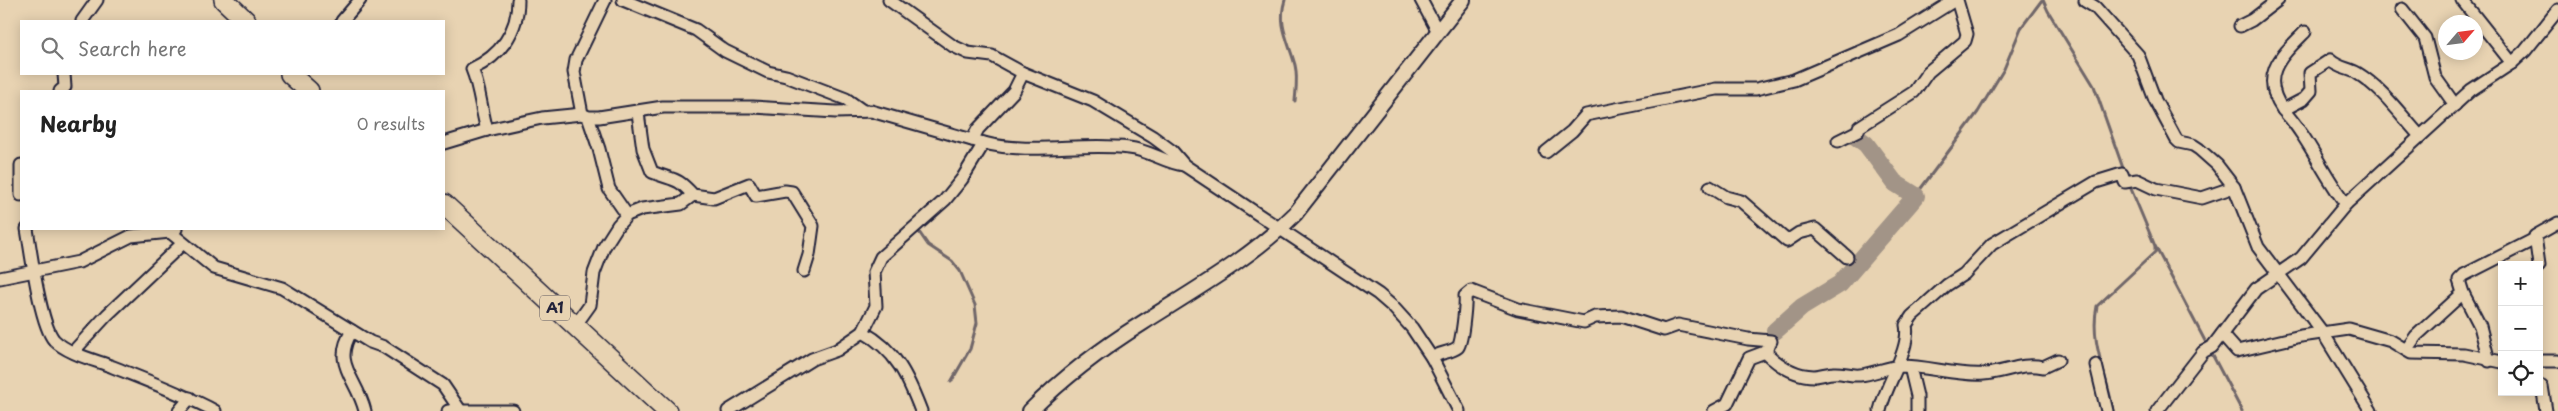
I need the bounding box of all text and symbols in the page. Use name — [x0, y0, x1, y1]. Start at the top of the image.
north arrow — [2438, 15, 2483, 60]
search box — [20, 20, 445, 75]
icon: search — [38, 34, 66, 62]
text: Search here — [78, 34, 187, 62]
text: Nearby — [40, 107, 117, 139]
text: 0 results — [357, 111, 425, 135]
map controls — [2498, 261, 2543, 396]
button: + — [2498, 261, 2543, 306]
road number: A1 — [540, 296, 570, 320]
button: − — [2498, 306, 2543, 351]
button: locate — [2498, 351, 2543, 396]

